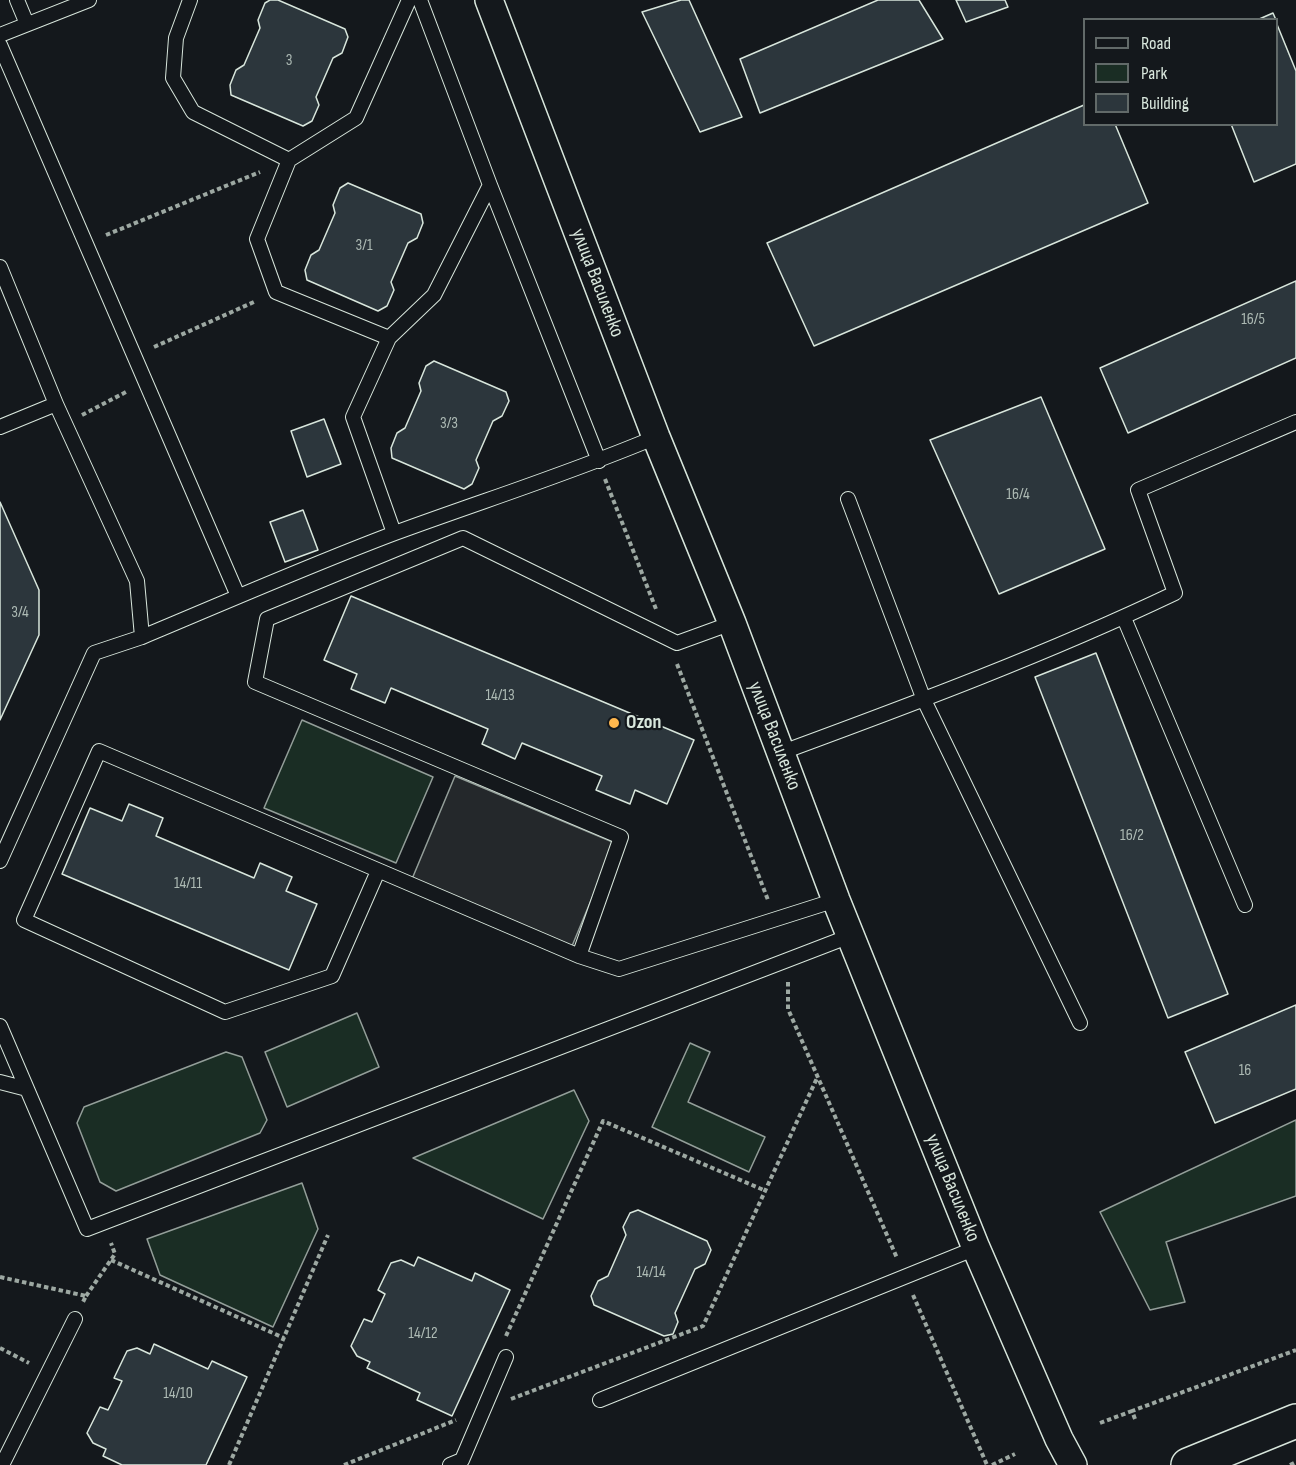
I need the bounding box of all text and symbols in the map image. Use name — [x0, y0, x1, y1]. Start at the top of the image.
legend — [1083, 18, 1278, 126]
text: Road — [1141, 33, 1171, 54]
house number: 3 — [286, 51, 292, 71]
text: Park — [1141, 63, 1167, 84]
text: Building — [1141, 93, 1189, 114]
street label: улица Василенко — [565, 225, 629, 341]
house number: 3/1 — [356, 236, 372, 256]
house number: 16/5 — [1241, 310, 1265, 330]
house number: 3/3 — [440, 414, 458, 434]
house number: 16/4 — [1006, 485, 1030, 505]
house number: 3/4 — [11, 603, 29, 623]
street label: улица Василенко — [742, 678, 806, 794]
house number: 14/13 — [485, 686, 515, 706]
place label: Ozon — [626, 711, 661, 735]
marker: Ozon — [607, 716, 621, 730]
house number: 16/2 — [1120, 826, 1144, 846]
house number: 14/11 — [174, 874, 202, 894]
house number: 16 — [1239, 1061, 1251, 1081]
street label: улица Василенко — [919, 1131, 985, 1245]
house number: 14/14 — [636, 1263, 666, 1283]
house number: 14/12 — [408, 1324, 438, 1344]
house number: 14/10 — [163, 1384, 193, 1404]

